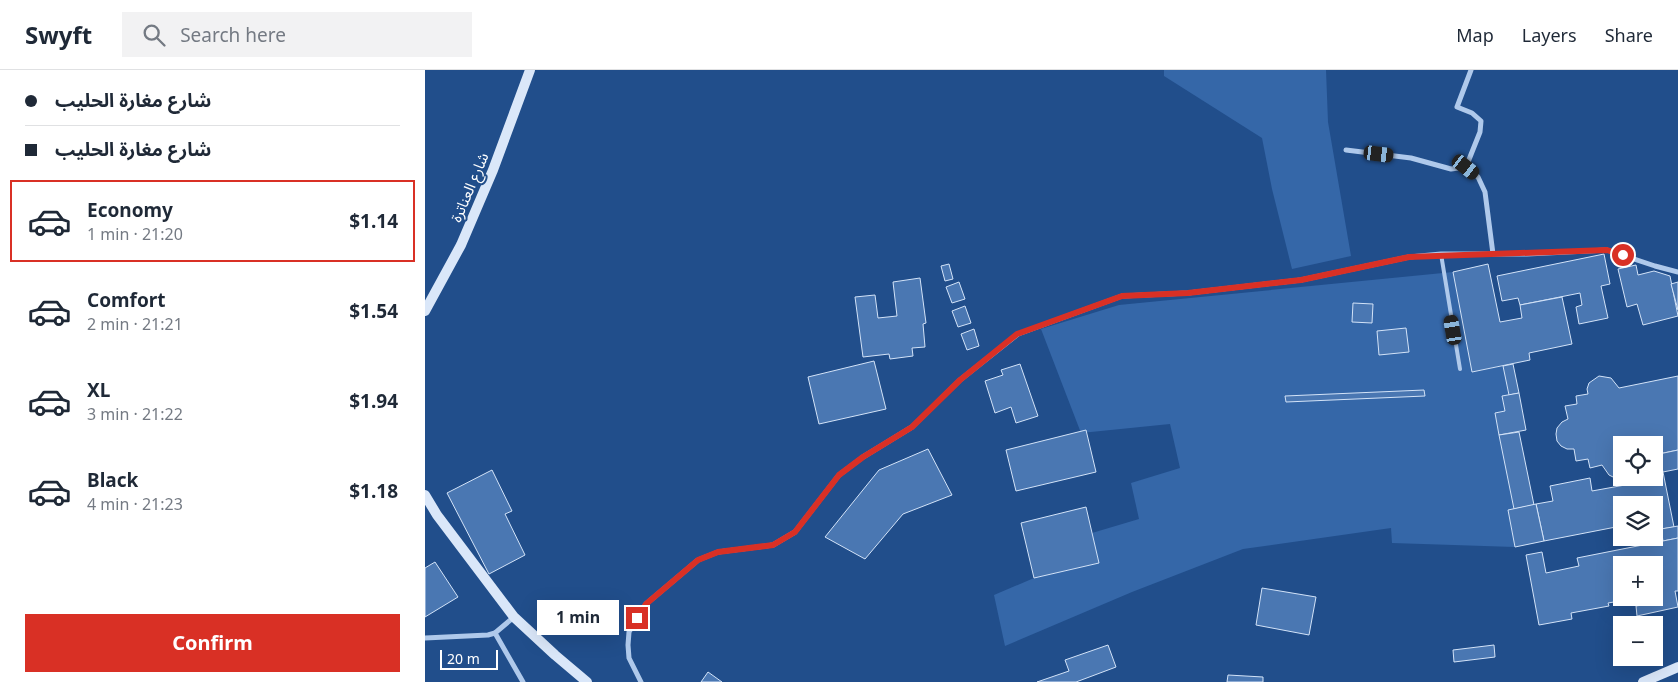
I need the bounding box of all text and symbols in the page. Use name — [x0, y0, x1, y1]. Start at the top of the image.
search box — [122, 12, 472, 57]
text: Swyft — [25, 18, 92, 51]
icon: search — [140, 21, 168, 49]
text: Search here — [180, 22, 286, 48]
text: Map — [1456, 23, 1494, 47]
text: Layers — [1522, 23, 1577, 47]
text: Share — [1605, 23, 1653, 47]
text: شارع مغارة الحليب — [55, 87, 211, 113]
text: شارع مغارة الحليب — [55, 136, 211, 162]
car — [1363, 145, 1394, 163]
street label: شارع العناترة — [445, 149, 495, 226]
car — [1449, 152, 1482, 182]
text: Economy — [87, 197, 173, 223]
icon: car — [27, 199, 72, 244]
text: $1.14 — [349, 208, 398, 234]
text: 1 min · 21:20 — [87, 223, 183, 245]
route start — [1612, 244, 1634, 266]
text: Comfort — [87, 287, 166, 313]
icon: car — [27, 289, 72, 334]
text: $1.54 — [349, 298, 398, 324]
text: 2 min · 21:21 — [87, 313, 183, 335]
car — [1443, 314, 1462, 346]
text: XL — [87, 377, 110, 403]
icon: car — [27, 379, 72, 424]
text: $1.94 — [349, 388, 398, 414]
text: 3 min · 21:22 — [87, 403, 183, 425]
map controls — [1613, 436, 1663, 666]
button: locate — [1613, 436, 1663, 486]
text: Black — [87, 467, 138, 493]
icon: car — [27, 469, 72, 514]
text: $1.18 — [349, 478, 398, 504]
text: 4 min · 21:23 — [87, 493, 183, 515]
button: layers — [1613, 496, 1663, 546]
button: + — [1613, 556, 1663, 606]
callout: 1 min — [537, 600, 619, 636]
text: 1 min — [556, 606, 600, 628]
route end — [626, 607, 648, 629]
button: Confirm — [25, 614, 400, 672]
button: − — [1613, 616, 1663, 666]
scale bar — [440, 647, 497, 670]
text: 20 m — [447, 649, 480, 668]

